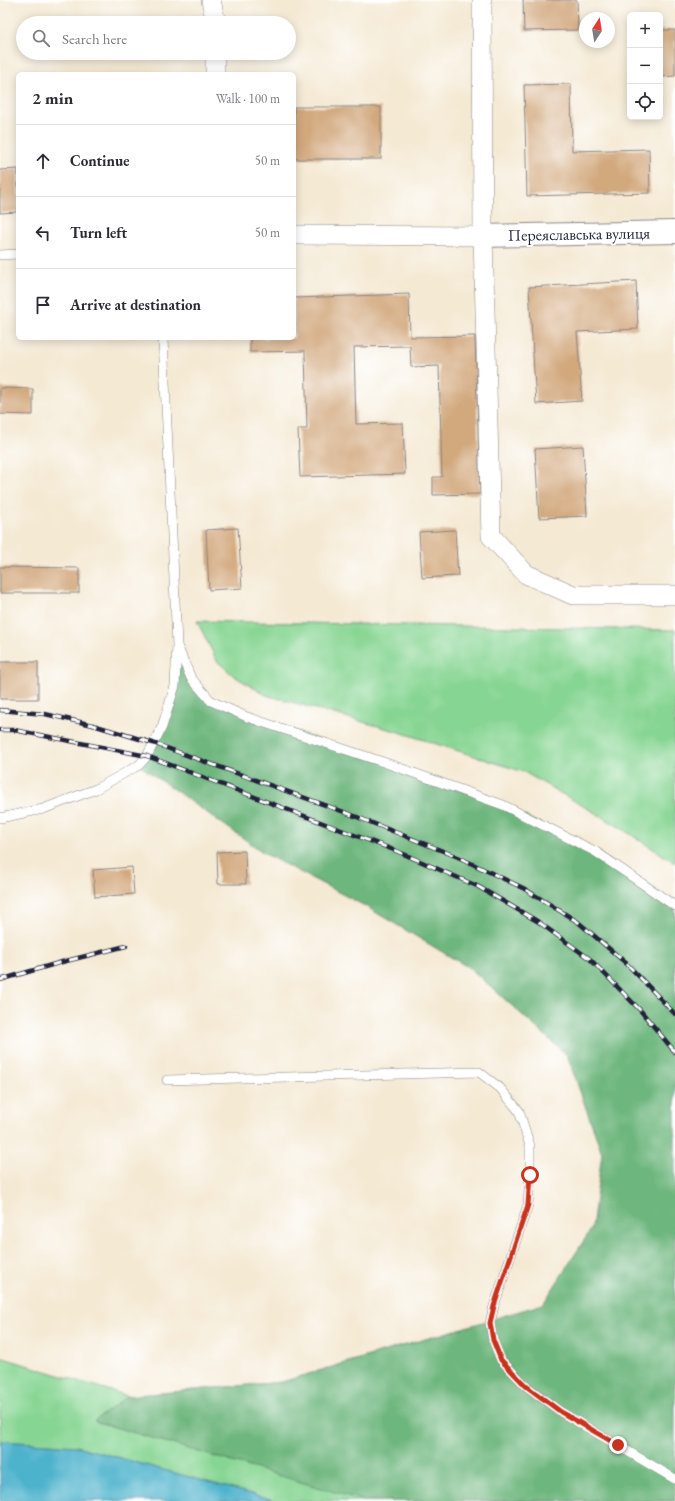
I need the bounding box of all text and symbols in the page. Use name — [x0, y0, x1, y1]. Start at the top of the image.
north arrow — [579, 12, 615, 48]
map controls — [627, 12, 663, 120]
button: + — [627, 12, 663, 48]
search box — [16, 16, 296, 60]
icon: search — [30, 27, 52, 49]
text: Search here — [62, 29, 127, 48]
button: − — [627, 48, 663, 84]
button: locate — [627, 84, 663, 120]
text: 2 min — [32, 87, 73, 109]
text: Walk · 100 m — [216, 90, 280, 107]
icon: ahead — [32, 150, 54, 172]
text: Continue — [70, 151, 130, 170]
text: 50 m — [255, 152, 280, 169]
icon: left — [32, 222, 54, 244]
street label: Переяславська вулиця — [508, 222, 650, 246]
text: Turn left — [70, 223, 127, 242]
text: 50 m — [255, 224, 280, 241]
icon: arrive — [32, 294, 54, 316]
text: Arrive at destination — [70, 295, 201, 314]
route start — [521, 1166, 539, 1184]
route end — [609, 1436, 627, 1454]

